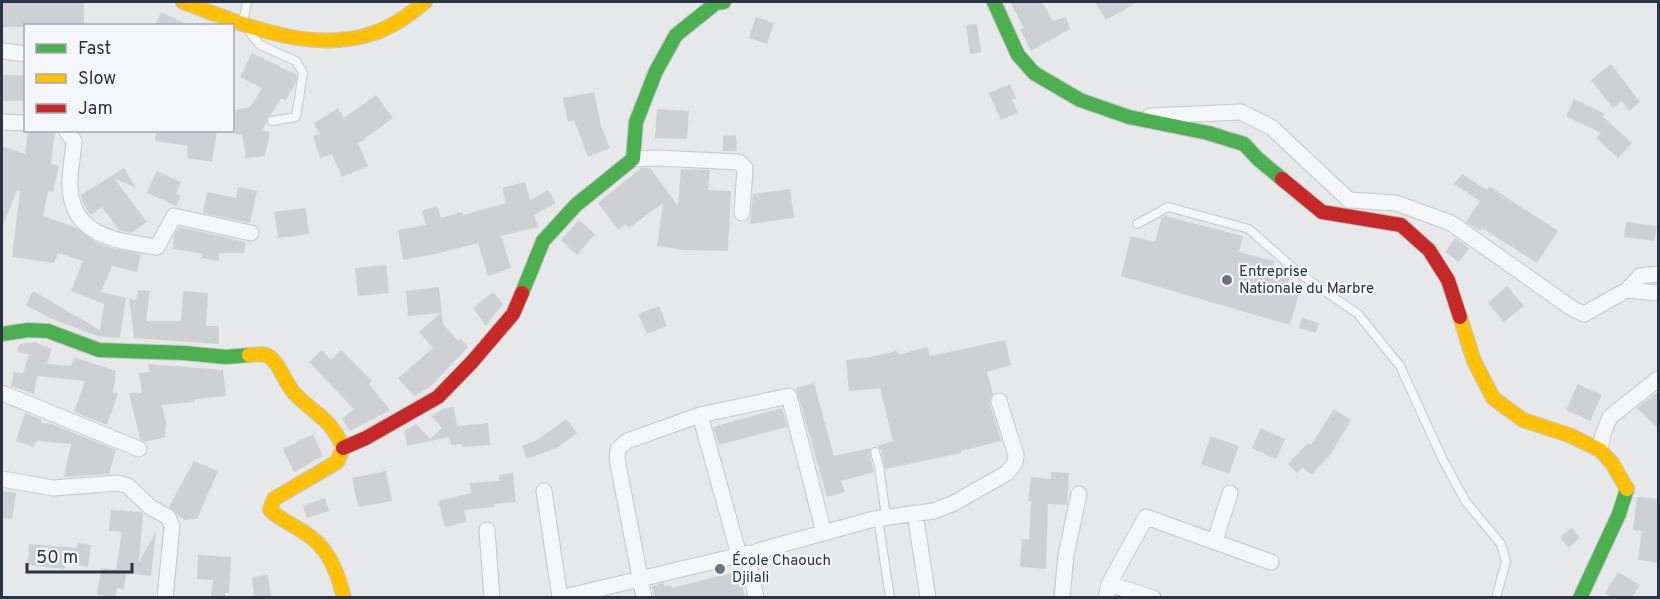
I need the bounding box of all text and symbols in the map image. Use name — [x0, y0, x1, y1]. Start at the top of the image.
legend — [24, 24, 234, 132]
text: Fast — [78, 38, 111, 61]
text: Slow — [78, 68, 116, 91]
text: Jam — [78, 98, 113, 121]
place label: Entreprise Nationale du Marbre — [1239, 263, 1374, 299]
marker: Entreprise Nationale du Marbre — [1220, 273, 1234, 287]
scale bar — [27, 536, 132, 574]
text: 50 m — [36, 547, 78, 570]
place label: École Chaouch Djilali — [732, 551, 831, 588]
marker: École Chaouch Djilali — [713, 562, 727, 576]

